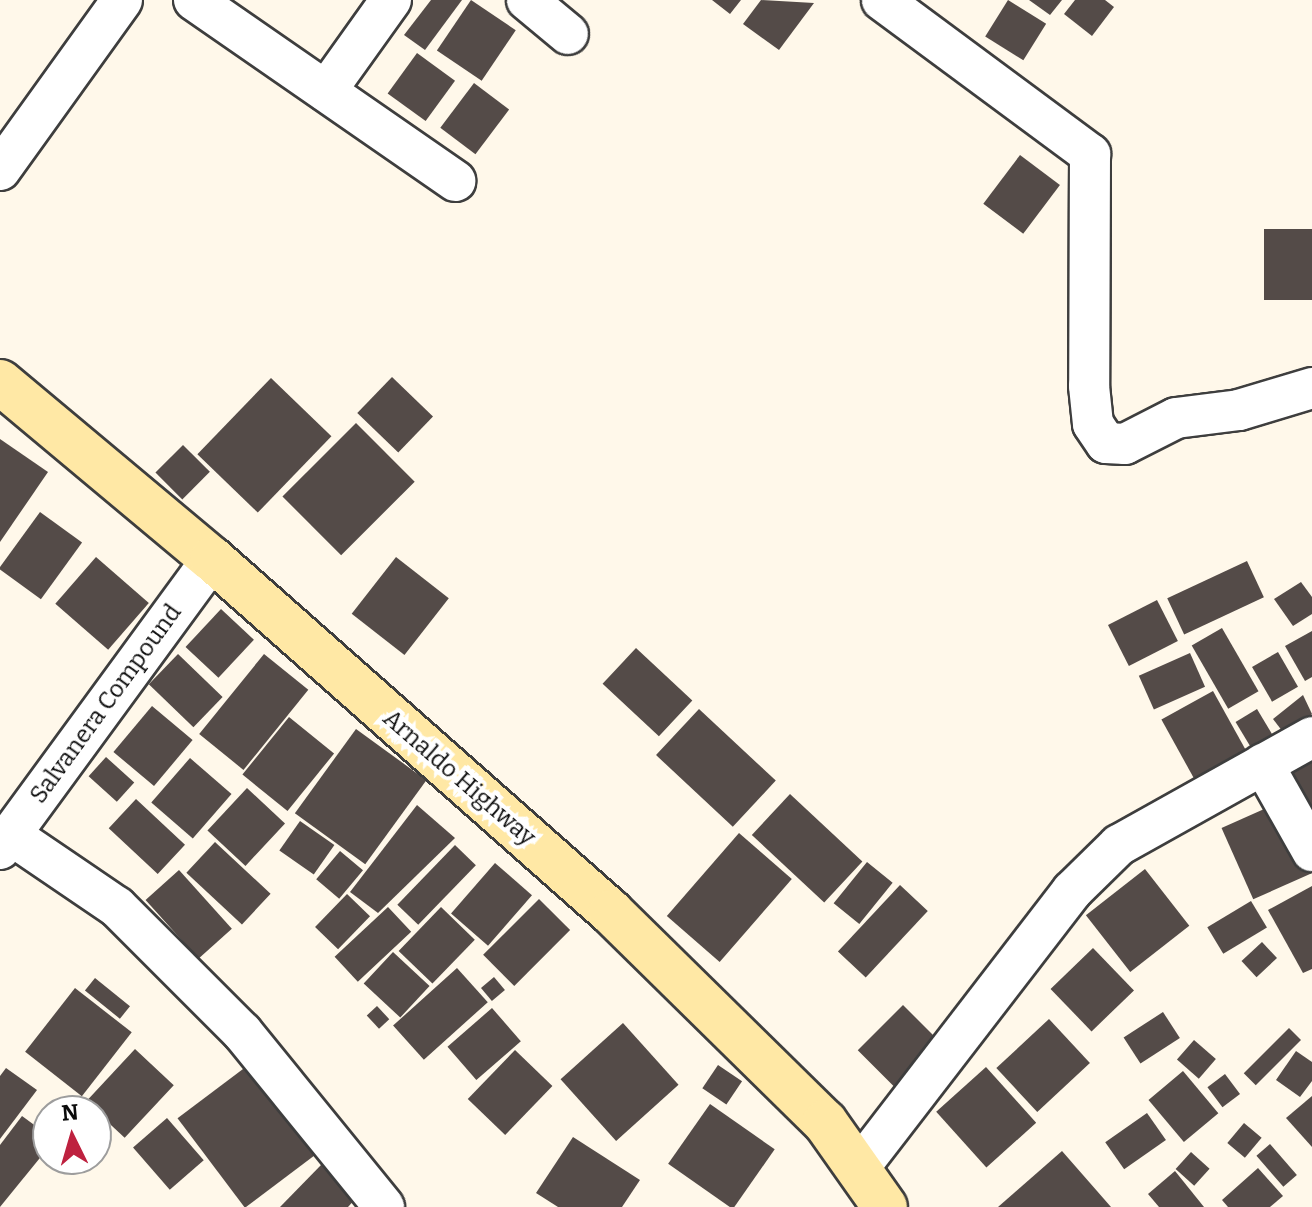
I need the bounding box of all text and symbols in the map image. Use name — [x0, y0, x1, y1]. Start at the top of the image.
street label: Salvanera Compound — [24, 599, 188, 809]
street label: Arnaldo Highway — [377, 704, 541, 852]
north arrow — [32, 1095, 112, 1175]
text: N — [60, 1098, 80, 1127]

